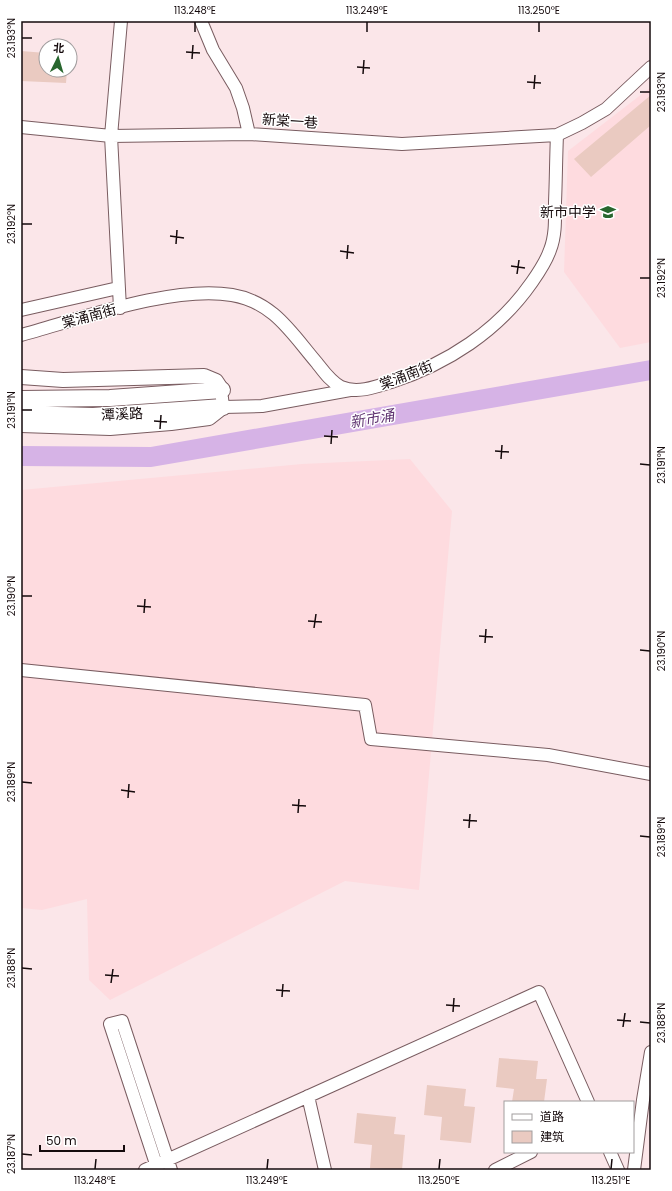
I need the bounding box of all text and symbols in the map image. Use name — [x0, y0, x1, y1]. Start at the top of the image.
text: 113.248°E — [174, 3, 216, 18]
text: 113.249°E — [346, 3, 388, 18]
text: 113.250°E — [518, 3, 560, 18]
text: 23.193°N — [4, 18, 19, 58]
north arrow — [38, 38, 78, 78]
text: 北 — [53, 40, 65, 56]
text: 23.193°N — [654, 72, 669, 112]
street label: 新棠一巷 — [261, 109, 319, 133]
place label: 新市中学 — [540, 202, 596, 222]
school or university icon: 新市中学 — [599, 203, 617, 221]
text: 23.192°N — [4, 204, 19, 244]
text: 23.192°N — [654, 258, 669, 298]
street label: 棠涌南街 — [59, 299, 119, 333]
street label: 棠涌南街 — [376, 356, 436, 394]
text: 23.191°N — [4, 391, 19, 429]
street label: 潭溪路 — [101, 403, 143, 425]
water label: 新市涌 — [348, 404, 398, 433]
text: 23.191°N — [654, 446, 669, 484]
text: 23.190°N — [4, 576, 19, 616]
text: 23.190°N — [654, 631, 669, 671]
text: 23.189°N — [4, 762, 19, 802]
text: 23.189°N — [654, 817, 669, 857]
text: 23.188°N — [4, 948, 19, 988]
text: 23.188°N — [654, 1003, 669, 1043]
legend — [504, 1101, 634, 1153]
text: 道路 — [540, 1108, 564, 1125]
scale bar — [40, 1127, 124, 1153]
text: 建筑 — [540, 1128, 564, 1145]
text: 50 m — [46, 1132, 77, 1149]
text: 23.187°N — [4, 1134, 19, 1174]
text: 113.248°E — [74, 1173, 116, 1188]
text: 113.249°E — [246, 1173, 288, 1188]
text: 113.250°E — [418, 1173, 460, 1188]
text: 113.251°E — [592, 1173, 630, 1188]

